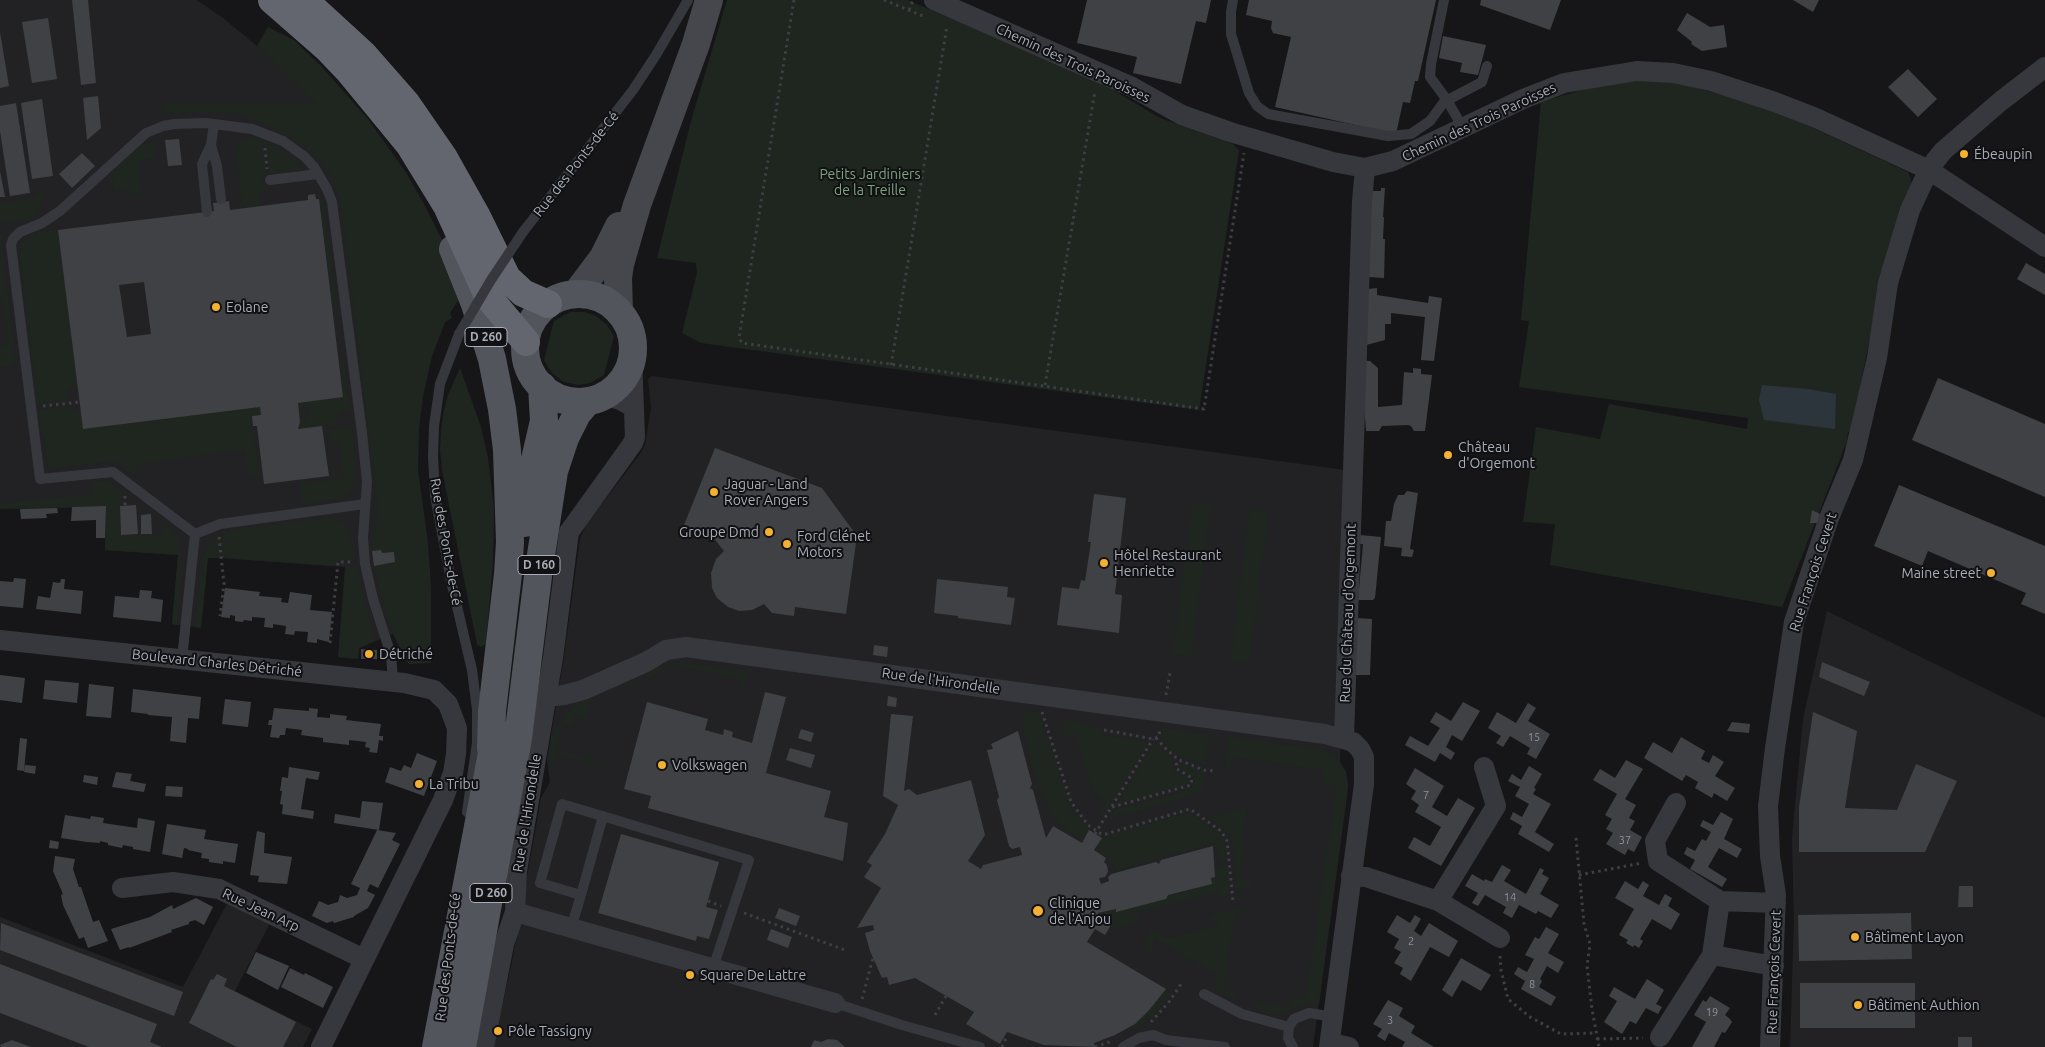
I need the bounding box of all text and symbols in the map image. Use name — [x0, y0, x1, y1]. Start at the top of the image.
street label: Chemin des Trois Paroisses — [993, 20, 1153, 106]
street label: Chemin des Trois Paroisses — [1399, 79, 1559, 165]
street label: Rue des Ponts-de-Cé — [530, 108, 622, 220]
place label: Ébeaupin — [1974, 146, 2033, 162]
marker: Ébeaupin — [1958, 148, 1970, 160]
park label: Petits Jardiniers de la Treille — [820, 166, 920, 198]
place label: Eolane — [226, 299, 269, 315]
marker: Eolane — [210, 301, 222, 313]
road number: D 260 — [465, 328, 507, 347]
place label: Château d'Orgemont — [1458, 439, 1535, 472]
marker: Château d'Orgemont — [1442, 449, 1454, 461]
place label: Jaguar - Land Rover Angers — [724, 476, 808, 508]
street label: Rue des Ponts-de-Cé — [427, 477, 465, 607]
marker: Jaguar - Land Rover Angers — [708, 486, 720, 498]
street label: Rue François Cevert — [1786, 510, 1840, 634]
street label: Rue du Château d'Orgemont — [1336, 523, 1360, 703]
place label: Groupe Dmd — [679, 524, 759, 540]
marker: Groupe Dmd — [763, 526, 775, 538]
place label: Ford Clénet Motors — [797, 528, 870, 560]
marker: Ford Clénet Motors — [781, 538, 793, 550]
place label: Hôtel Restaurant Henriette — [1114, 547, 1221, 580]
road number: D 160 — [518, 556, 560, 574]
marker: Hôtel Restaurant Henriette — [1098, 557, 1110, 569]
place label: Maine street — [1901, 565, 1981, 581]
marker: Maine street — [1985, 567, 1997, 579]
street label: Boulevard Charles Détriché — [131, 646, 303, 680]
place label: Détriché — [379, 646, 433, 662]
marker: Détriché — [363, 648, 375, 660]
street label: Rue de l'Hirondelle — [881, 664, 1001, 698]
house number: 15 — [1528, 730, 1540, 744]
street label: Rue de l'Hirondelle — [509, 753, 545, 873]
place label: Volkswagen — [672, 757, 747, 773]
marker: Volkswagen — [656, 759, 668, 771]
place label: La Tribu — [429, 776, 479, 792]
marker: La Tribu — [413, 778, 425, 790]
house number: 7 — [1423, 788, 1429, 802]
house number: 37 — [1619, 833, 1631, 847]
road number: D 260 — [470, 884, 512, 902]
street label: Rue Jean Arp — [220, 885, 302, 935]
house number: 14 — [1504, 890, 1516, 904]
street label: Rue des Ponts-de-Cé — [432, 892, 464, 1022]
place label: Clinique de l'Anjou — [1049, 895, 1111, 928]
marker: Clinique de l'Anjou — [1031, 904, 1045, 918]
street label: Rue François Cevert — [1763, 910, 1785, 1034]
place label: Bâtiment Layon — [1865, 929, 1964, 945]
marker: Bâtiment Layon — [1849, 931, 1861, 943]
house number: 2 — [1408, 934, 1414, 948]
place label: Square De Lattre — [700, 967, 806, 983]
marker: Square De Lattre — [684, 969, 696, 981]
house number: 8 — [1529, 977, 1535, 991]
place label: Bâtiment Authion — [1868, 997, 1980, 1013]
marker: Bâtiment Authion — [1852, 999, 1864, 1011]
house number: 19 — [1706, 1005, 1718, 1019]
house number: 3 — [1387, 1013, 1393, 1027]
place label: Pôle Tassigny — [508, 1023, 592, 1039]
marker: Pôle Tassigny — [492, 1025, 504, 1037]

